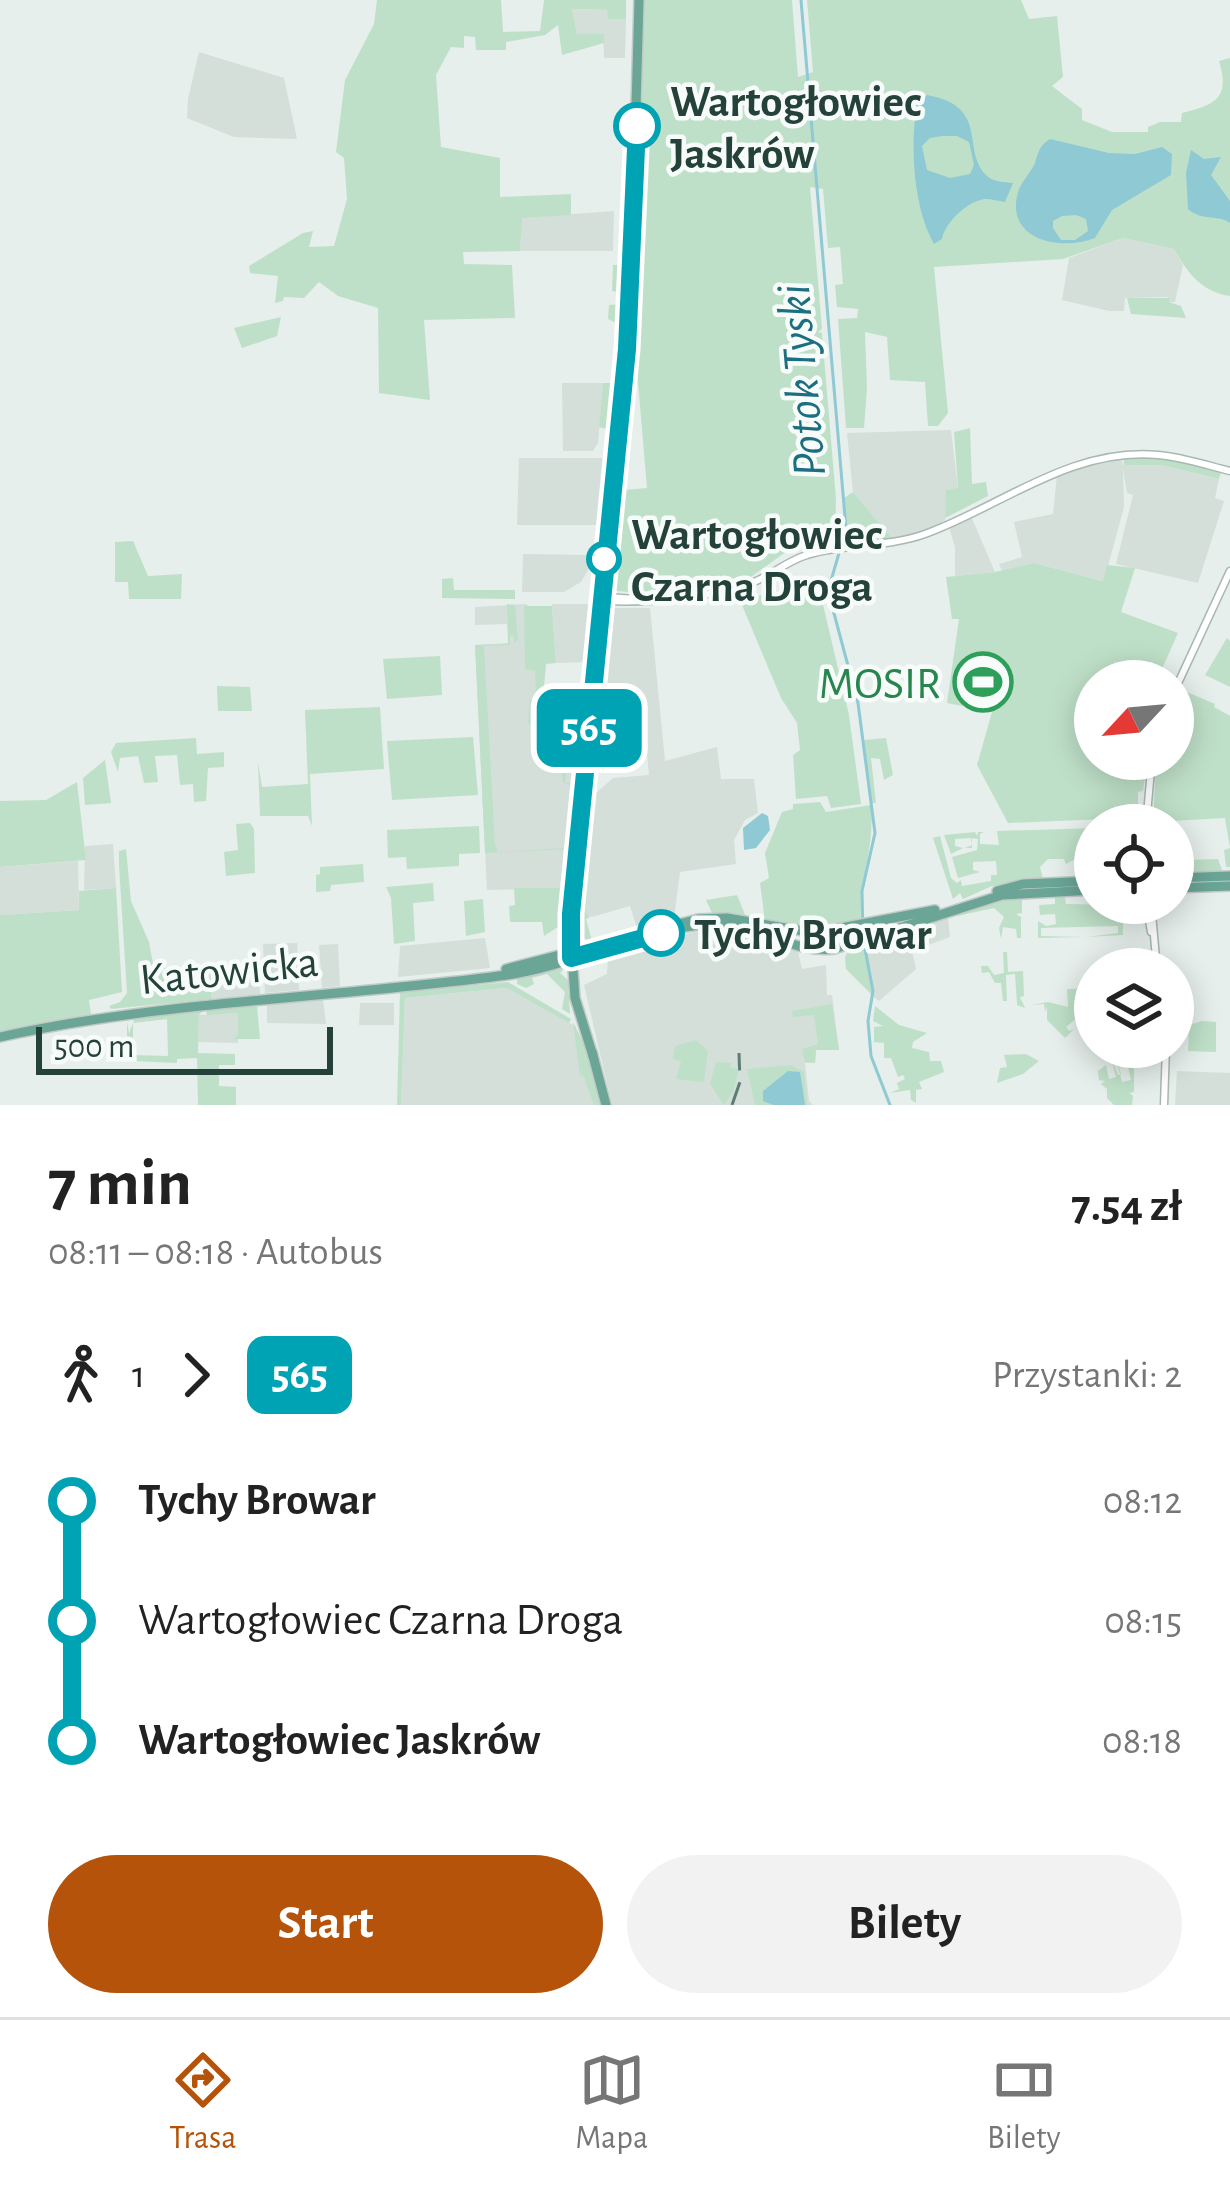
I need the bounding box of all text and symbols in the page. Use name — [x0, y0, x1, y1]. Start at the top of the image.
place label: Wartogłowiec Jaskrów — [670, 80, 921, 177]
marker: Wartogłowiec Jaskrów — [615, 104, 659, 148]
water label: Potok Tyski — [771, 283, 835, 479]
place label: Wartogłowiec Czarna Droga — [631, 513, 882, 610]
marker: Wartogłowiec Czarna Droga — [588, 543, 620, 575]
sports icon: MOSIR — [952, 651, 1014, 713]
north arrow — [1074, 660, 1194, 780]
map controls — [1074, 660, 1194, 1068]
place label: MOSIR — [819, 662, 941, 707]
line badge: 565 — [520, 689, 658, 767]
text: 565 — [561, 707, 617, 749]
button: locate — [1074, 804, 1194, 924]
marker: Tychy Browar — [639, 911, 683, 955]
place label: Tychy Browar — [694, 913, 932, 958]
street label: Katowicka — [138, 940, 321, 1003]
button: layers — [1074, 948, 1194, 1068]
scale bar — [36, 1021, 333, 1074]
text: 500 m — [54, 1031, 135, 1064]
text: 7 min — [48, 1151, 192, 1217]
text: 7.54 zł — [1071, 1184, 1182, 1229]
text: 08:11 – 08:18 · Autobus — [48, 1233, 383, 1272]
icon: walk — [48, 1342, 114, 1408]
icon: forward — [163, 1342, 229, 1408]
text: 565 — [271, 1354, 328, 1396]
text: 1 — [132, 1356, 145, 1395]
text: Przystanki: 2 — [992, 1356, 1182, 1395]
text: Tychy Browar — [138, 1478, 376, 1523]
text: 08:12 — [1103, 1482, 1182, 1521]
text: Wartogłowiec Czarna Droga — [138, 1598, 623, 1643]
text: 08:15 — [1104, 1602, 1182, 1641]
text: Wartogłowiec Jaskrów — [138, 1718, 540, 1763]
text: 08:18 — [1102, 1722, 1182, 1761]
button: Start — [48, 1855, 603, 1993]
button: Bilety — [627, 1855, 1182, 1993]
tab: Trasa — [169, 2047, 236, 2159]
tab: Mapa — [575, 2047, 648, 2159]
tab: Bilety — [987, 2047, 1061, 2159]

